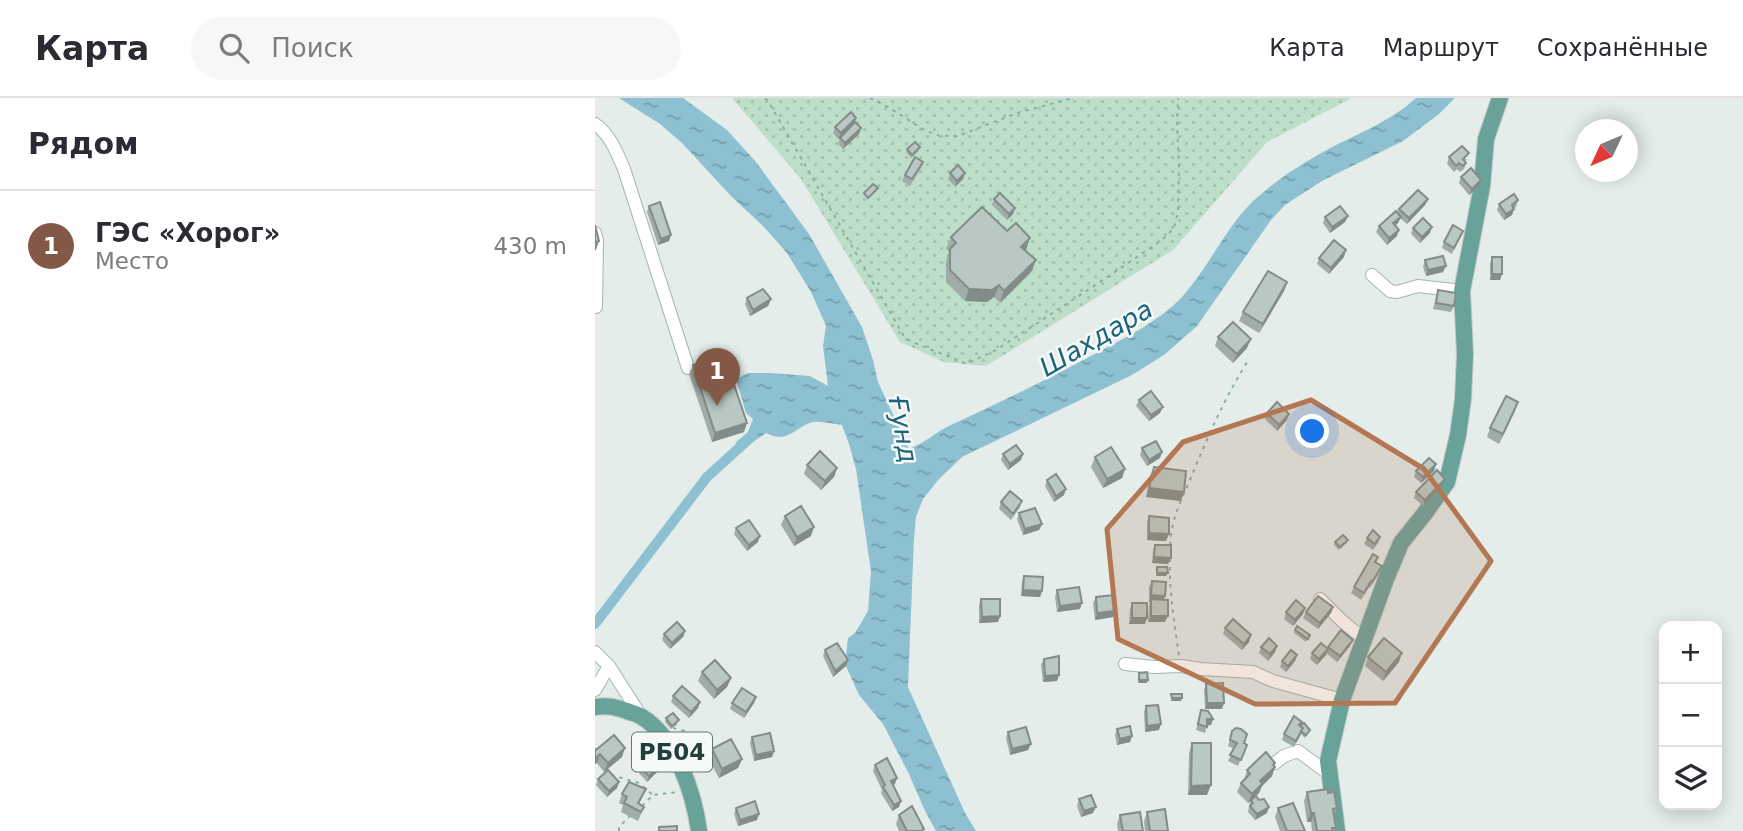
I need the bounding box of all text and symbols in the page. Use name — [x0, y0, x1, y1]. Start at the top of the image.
search box — [191, 17, 681, 80]
text: Карта — [35, 29, 149, 68]
icon: search — [215, 29, 253, 67]
text: Поиск — [271, 33, 354, 63]
text: Карта — [1269, 34, 1345, 62]
text: Маршрут — [1383, 34, 1499, 62]
text: Сохранённые — [1537, 34, 1708, 62]
north arrow — [1575, 119, 1638, 182]
text: Рядом — [28, 126, 139, 161]
text: ГЭС «Хорог» — [95, 218, 280, 248]
text: 1 — [43, 233, 59, 259]
text: 430 m — [493, 233, 567, 259]
text: Место — [95, 248, 169, 274]
water label: Шахдара — [1034, 294, 1158, 382]
pin: 1 — [694, 348, 740, 406]
water label: Ғунд — [882, 393, 924, 465]
your location — [1295, 414, 1329, 448]
map controls — [1659, 621, 1722, 810]
button: + — [1659, 621, 1722, 684]
button: − — [1659, 684, 1722, 747]
road number: РБ04 — [632, 732, 712, 772]
button: layers — [1659, 747, 1722, 810]

